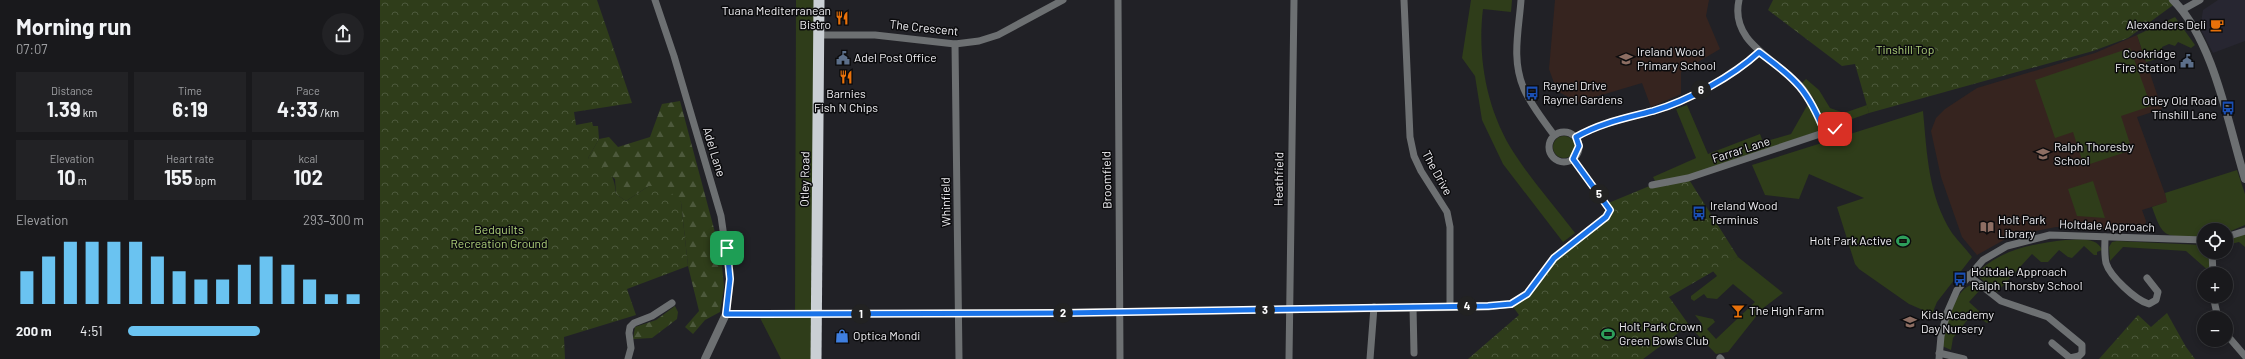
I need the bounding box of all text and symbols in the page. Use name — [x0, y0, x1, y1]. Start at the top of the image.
place label: Tuana Mediterranean Bistro — [722, 3, 831, 31]
restaurant icon: Tuana Mediterranean Bistro — [834, 10, 850, 26]
text: Morning run — [16, 13, 131, 39]
button: share — [322, 13, 364, 55]
street label: The Crescent — [889, 16, 959, 38]
place label: Alexanders Deli — [2126, 17, 2206, 31]
cafe icon: Alexanders Deli — [2209, 17, 2225, 33]
text: 07:07 — [16, 41, 47, 57]
park label: Tinshill Top — [1876, 42, 1934, 56]
place label: Ireland Wood Primary School — [1637, 44, 1716, 72]
place label: Cookridge Fire Station — [2115, 46, 2176, 74]
public building icon: Adel Post Office — [835, 50, 851, 66]
place label: Adel Post Office — [854, 50, 937, 64]
school or university icon: Ireland Wood Primary School — [1618, 51, 1634, 67]
public building icon: Cookridge Fire Station — [2179, 53, 2195, 69]
restaurant icon: Barnies Fish N Chips — [838, 69, 854, 85]
place label: Raynel Drive Raynel Gardens — [1543, 78, 1623, 106]
pin: 6 — [1691, 80, 1711, 100]
text: 6 — [1698, 83, 1704, 96]
text: Distance — [51, 84, 93, 97]
text: Time — [178, 84, 202, 97]
text: Pace — [296, 84, 320, 97]
bus stop icon: Raynel Drive Raynel Gardens — [1524, 85, 1540, 101]
place label: Barnies Fish N Chips — [814, 86, 878, 114]
place label: Otley Old Road Tinshill Lane — [2143, 93, 2217, 121]
text: 1.39 — [47, 97, 81, 121]
text: 6:19 — [172, 97, 208, 121]
text: 4:33 — [277, 97, 318, 121]
bus stop icon: Otley Old Road Tinshill Lane — [2220, 100, 2236, 116]
text: km — [81, 106, 97, 119]
text: /km — [318, 106, 339, 119]
pin — [1818, 112, 1852, 146]
icon: check — [1824, 118, 1846, 140]
street label: Adel Lane — [701, 125, 729, 178]
street label: Farrar Lane — [1710, 133, 1771, 165]
place label: Ralph Thoresby School — [2054, 139, 2134, 167]
school or university icon: Ralph Thoresby School — [2035, 146, 2051, 162]
street label: The Drive — [1420, 148, 1456, 197]
street label: Otley Road — [797, 151, 811, 207]
street label: Broomfield — [1098, 151, 1114, 209]
text: Elevation — [50, 152, 94, 165]
text: Heart rate — [166, 152, 214, 165]
text: kcal — [298, 152, 318, 165]
street label: Heathfield — [1271, 152, 1285, 206]
text: 10 — [57, 165, 76, 189]
text: 155 — [164, 165, 193, 189]
text: 102 — [293, 165, 323, 189]
text: m — [76, 174, 87, 187]
text: bpm — [193, 174, 216, 187]
street label: Whinfield — [938, 177, 952, 227]
pin: 5 — [1589, 184, 1609, 204]
text: 5 — [1596, 187, 1602, 200]
place label: Ireland Wood Terminus — [1710, 198, 1778, 226]
bus stop icon: Ireland Wood Terminus — [1691, 205, 1707, 221]
text: Elevation — [16, 212, 68, 228]
text: 293–300 m — [303, 212, 364, 228]
place label: Holt Park Library — [1998, 212, 2046, 240]
street label: Holtdale Approach — [2059, 216, 2155, 234]
library icon: Holt Park Library — [1979, 219, 1995, 235]
park label: Bedquilts Recreation Ground — [450, 222, 548, 250]
map controls — [2197, 223, 2233, 347]
button: locate — [2197, 223, 2233, 259]
pin — [710, 231, 744, 265]
place label: Holt Park Active — [1809, 233, 1892, 247]
sports icon: Holt Park Active — [1895, 233, 1911, 249]
icon: arrive — [716, 237, 738, 259]
place label: Holtdale Approach Ralph Thorsby School — [1971, 264, 2082, 292]
button: + — [2197, 267, 2233, 303]
bus stop icon: Holtdale Approach Ralph Thorsby School — [1952, 271, 1968, 287]
pin: 4 — [1457, 296, 1477, 316]
text: 4 — [1464, 299, 1470, 312]
pin: 3 — [1255, 300, 1275, 320]
pin: 2 — [1053, 303, 1073, 323]
text: 3 — [1262, 303, 1268, 316]
bar icon: The High Farm — [1730, 303, 1746, 319]
place label: The High Farm — [1749, 303, 1824, 317]
pin: 1 — [851, 304, 871, 324]
text: 2 — [1060, 306, 1066, 319]
text: 1 — [859, 307, 863, 320]
place label: Kids Academy Day Nursery — [1921, 307, 1994, 335]
button: − — [2197, 311, 2233, 347]
school or university icon: Kids Academy Day Nursery — [1902, 314, 1918, 330]
place label: Holt Park Crown Green Bowls Club — [1619, 319, 1709, 347]
text: 200 m — [16, 323, 52, 339]
text: 4:51 — [80, 323, 102, 339]
sports icon: Holt Park Crown Green Bowls Club — [1600, 326, 1616, 342]
shop icon: Optica Mondi — [834, 328, 850, 344]
place label: Optica Mondi — [853, 328, 920, 342]

